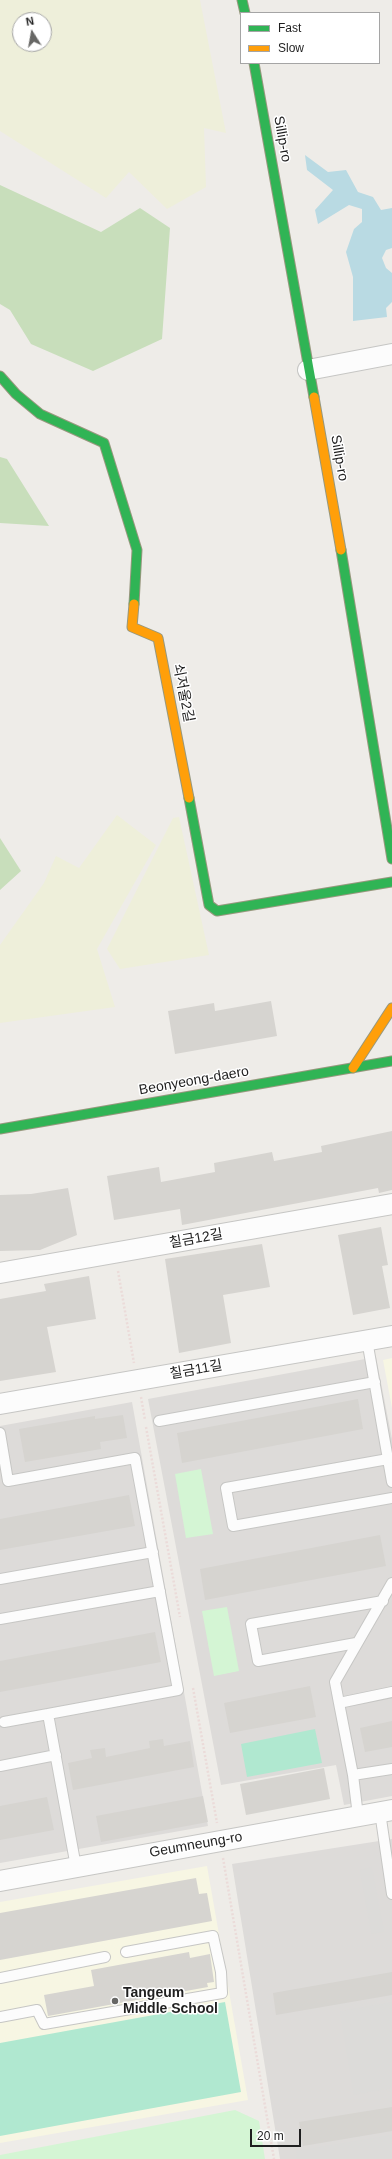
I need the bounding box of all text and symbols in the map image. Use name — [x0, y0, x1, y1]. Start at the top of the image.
north arrow — [12, 12, 52, 52]
legend — [240, 12, 380, 64]
text: N — [25, 15, 35, 28]
text: Fast — [278, 21, 301, 35]
text: Slow — [278, 41, 304, 55]
street label: Sillip-ro — [270, 115, 294, 163]
street label: Sillip-ro — [327, 434, 351, 482]
street label: 쇠저울2길 — [169, 662, 197, 724]
street label: Beonyeong-daero — [138, 1063, 250, 1099]
street label: 칠금12길 — [168, 1226, 224, 1252]
street label: 칠금11길 — [168, 1357, 224, 1383]
street label: Geumneung-ro — [148, 1829, 244, 1861]
place label: Tangeum Middle School — [123, 1985, 218, 2018]
marker: Tangeum Middle School — [110, 1996, 120, 2006]
scale bar — [252, 2121, 303, 2147]
text: 20 m — [257, 2129, 284, 2143]

